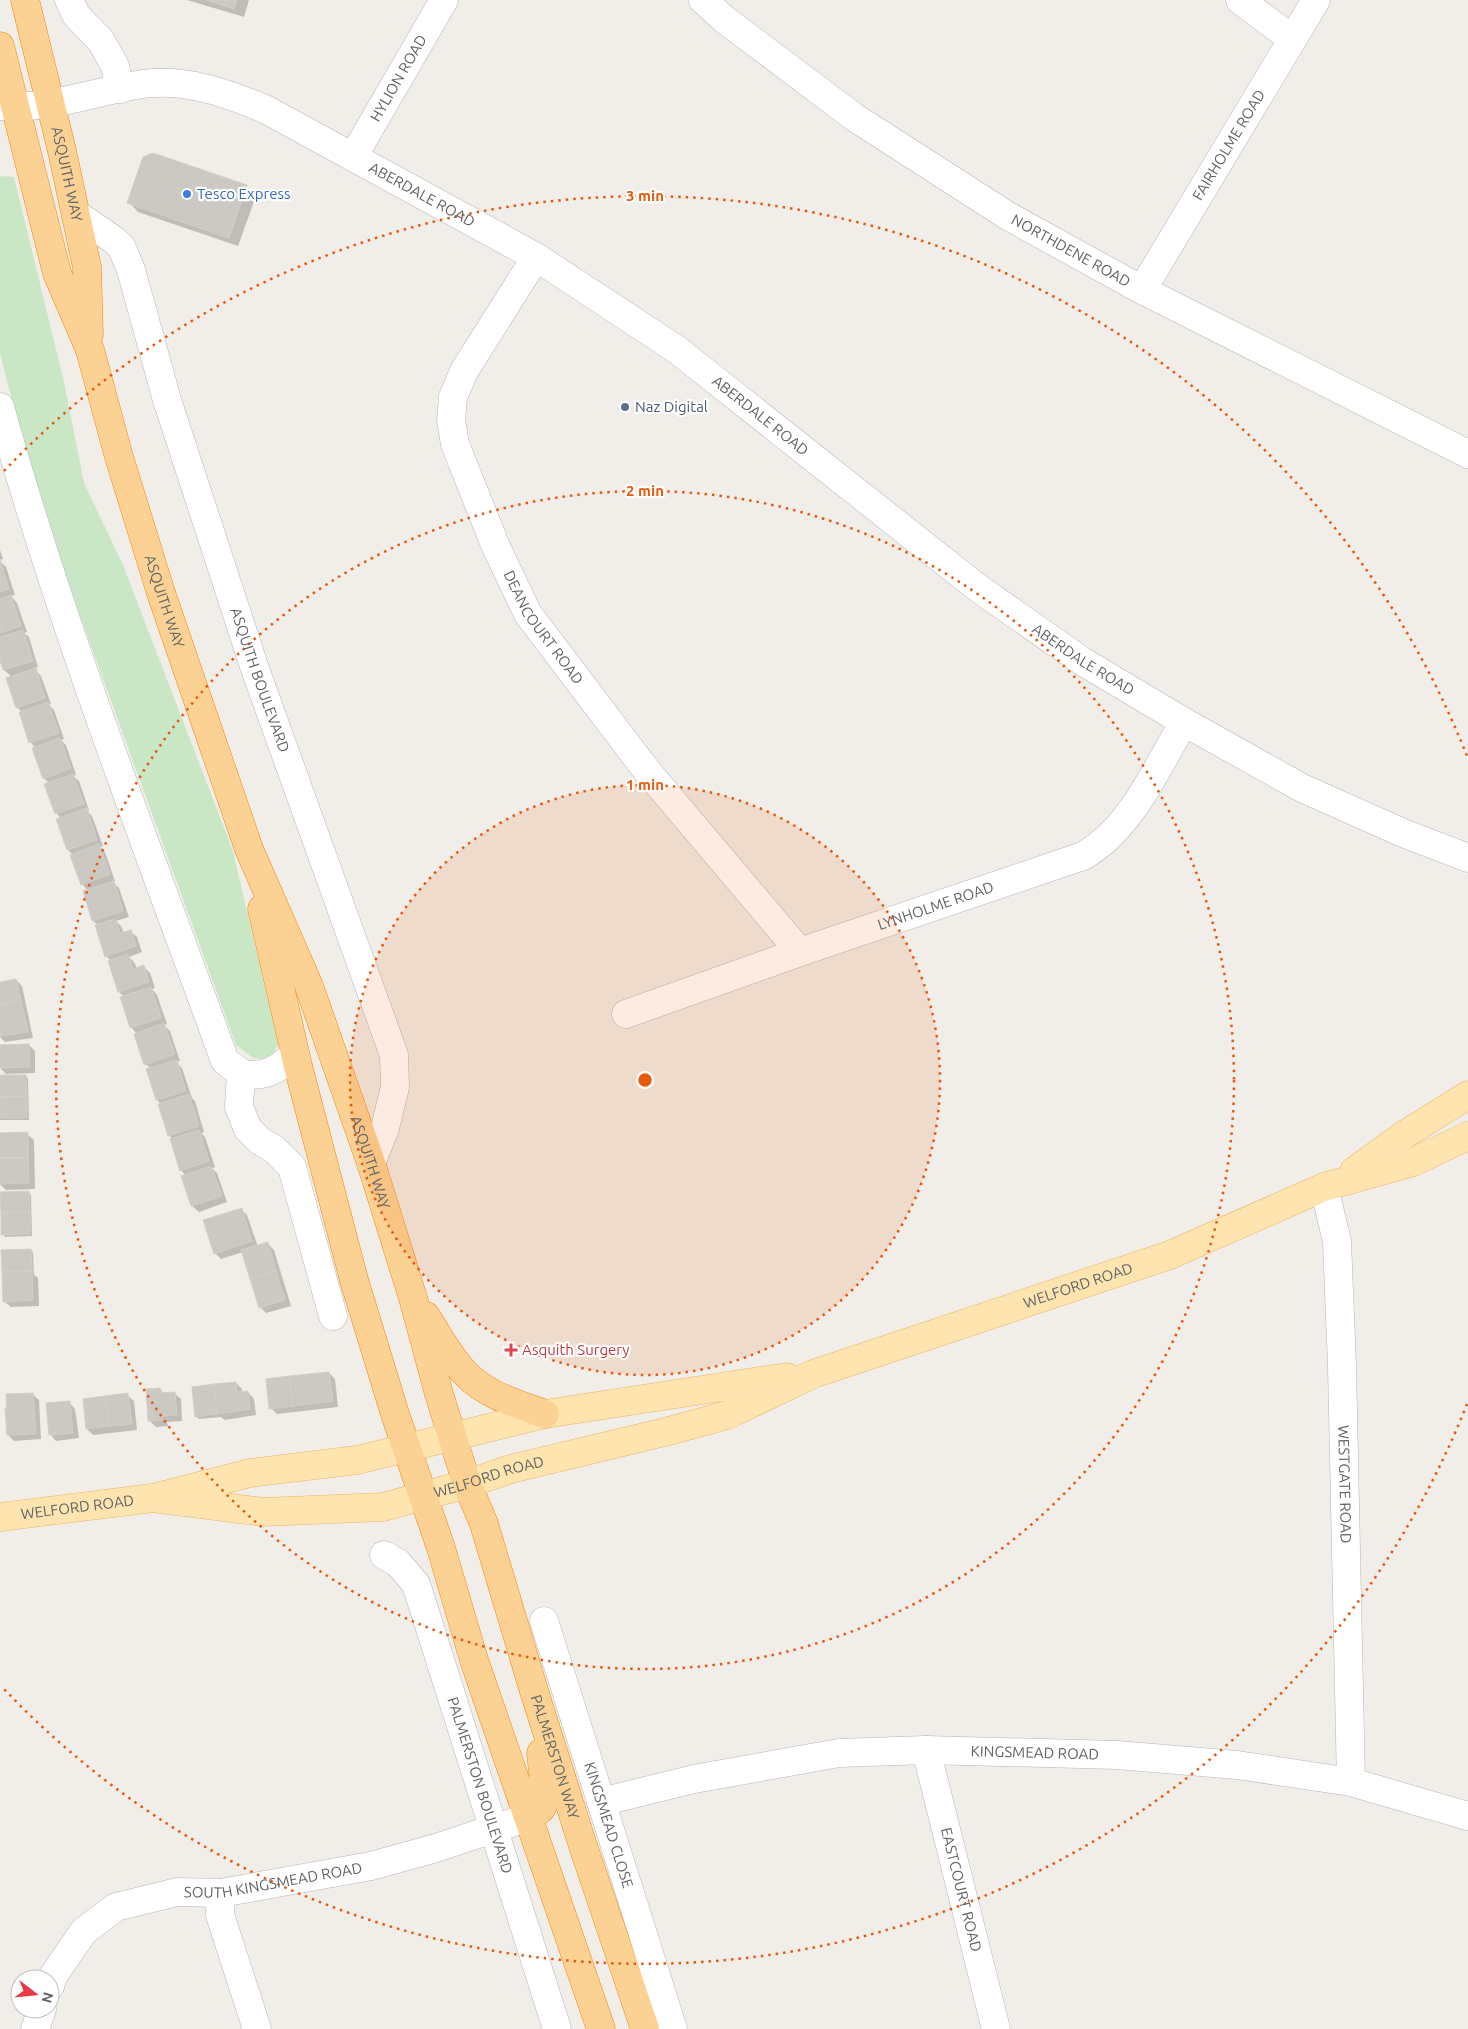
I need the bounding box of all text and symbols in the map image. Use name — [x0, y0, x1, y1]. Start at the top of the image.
street label: HYLION ROAD — [366, 32, 430, 125]
street label: FAIRHOLME ROAD — [1189, 86, 1268, 203]
street label: ASQUITH WAY — [48, 125, 86, 223]
street label: ABERDALE ROAD — [366, 158, 478, 230]
place label: Tesco Express — [197, 185, 290, 202]
text: 3 min — [626, 187, 664, 204]
marker: Tesco Express — [181, 188, 193, 200]
street label: NORTHDENE ROAD — [1009, 211, 1134, 290]
street label: ABERDALE ROAD — [709, 372, 812, 459]
place label: Naz Digital — [635, 398, 708, 415]
marker: Naz Digital — [619, 401, 631, 413]
text: 2 min — [626, 482, 664, 499]
street label: ASQUITH WAY — [142, 553, 188, 650]
street label: DEANCOURT ROAD — [500, 568, 587, 687]
street label: ASQUITH BOULEVARD — [228, 605, 293, 754]
street label: ABERDALE ROAD — [1029, 620, 1137, 698]
text: 1 min — [626, 776, 664, 793]
street label: LYNHOLME ROAD — [875, 878, 996, 933]
centre of rings — [636, 1071, 654, 1089]
street label: ASQUITH WAY — [347, 1113, 394, 1211]
street label: WELFORD ROAD — [1021, 1259, 1135, 1311]
place label: Asquith Surgery — [522, 1341, 630, 1358]
marker: Asquith Surgery — [504, 1343, 518, 1357]
street label: WESTGATE ROAD — [1335, 1425, 1355, 1544]
street label: WELFORD ROAD — [432, 1452, 545, 1501]
street label: WELFORD ROAD — [20, 1491, 135, 1522]
street label: PALMERSTON WAY — [528, 1693, 583, 1821]
street label: PALMERSTON BOULEVARD — [444, 1695, 516, 1876]
street label: KINGSMEAD ROAD — [970, 1742, 1099, 1763]
street label: KINGSMEAD CLOSE — [581, 1760, 637, 1890]
street label: EASTCOURT ROAD — [938, 1825, 985, 1954]
street label: SOUTH KINGSMEAD ROAD — [184, 1859, 363, 1901]
north arrow — [10, 1969, 60, 2019]
text: N — [38, 1990, 57, 2005]

